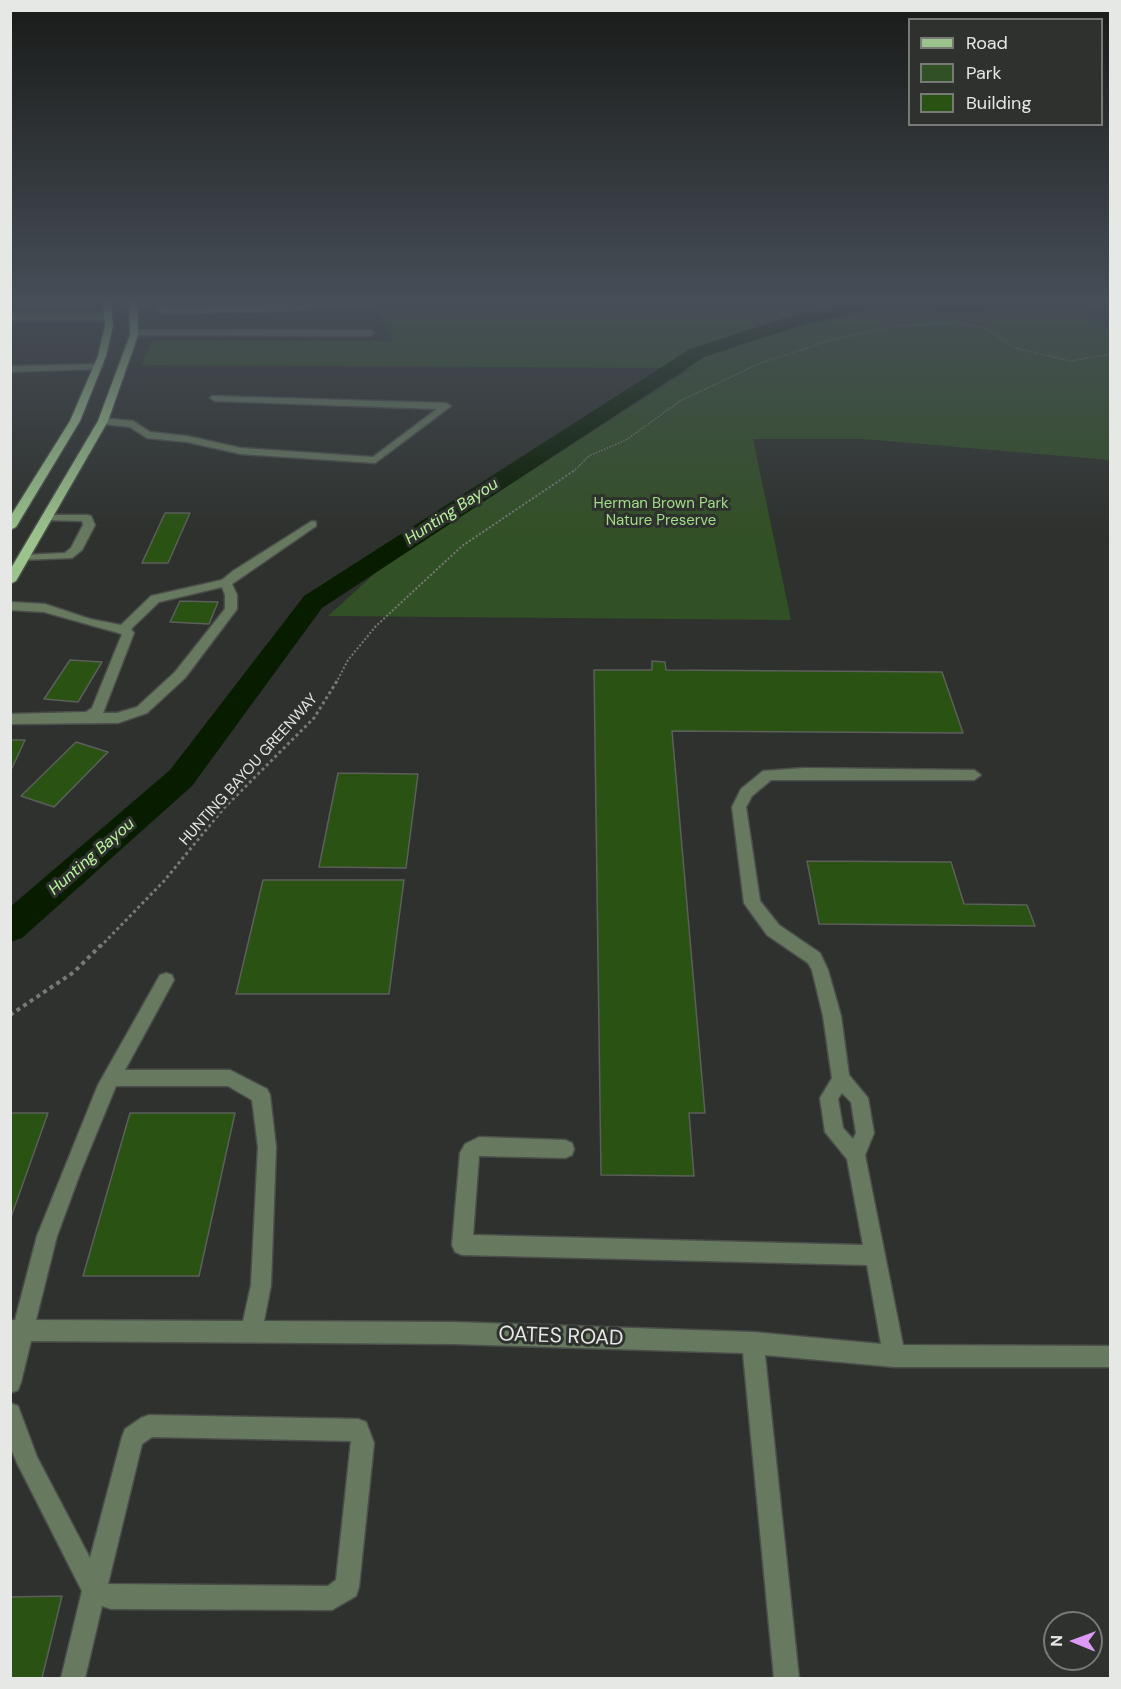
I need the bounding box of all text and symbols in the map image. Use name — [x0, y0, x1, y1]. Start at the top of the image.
legend — [908, 18, 1103, 126]
text: Road — [966, 31, 1008, 55]
text: Park — [966, 61, 1002, 85]
text: Building — [966, 91, 1031, 115]
water label: Hunting Bayou — [402, 475, 502, 549]
park label: Herman Brown Park Nature Preserve — [594, 495, 728, 530]
street label: HUNTING BAYOU GREENWAY — [176, 690, 322, 850]
water label: Hunting Bayou — [45, 815, 139, 899]
street label: OATES ROAD — [498, 1322, 624, 1352]
north arrow — [1043, 1611, 1103, 1671]
text: N — [1046, 1635, 1067, 1647]

